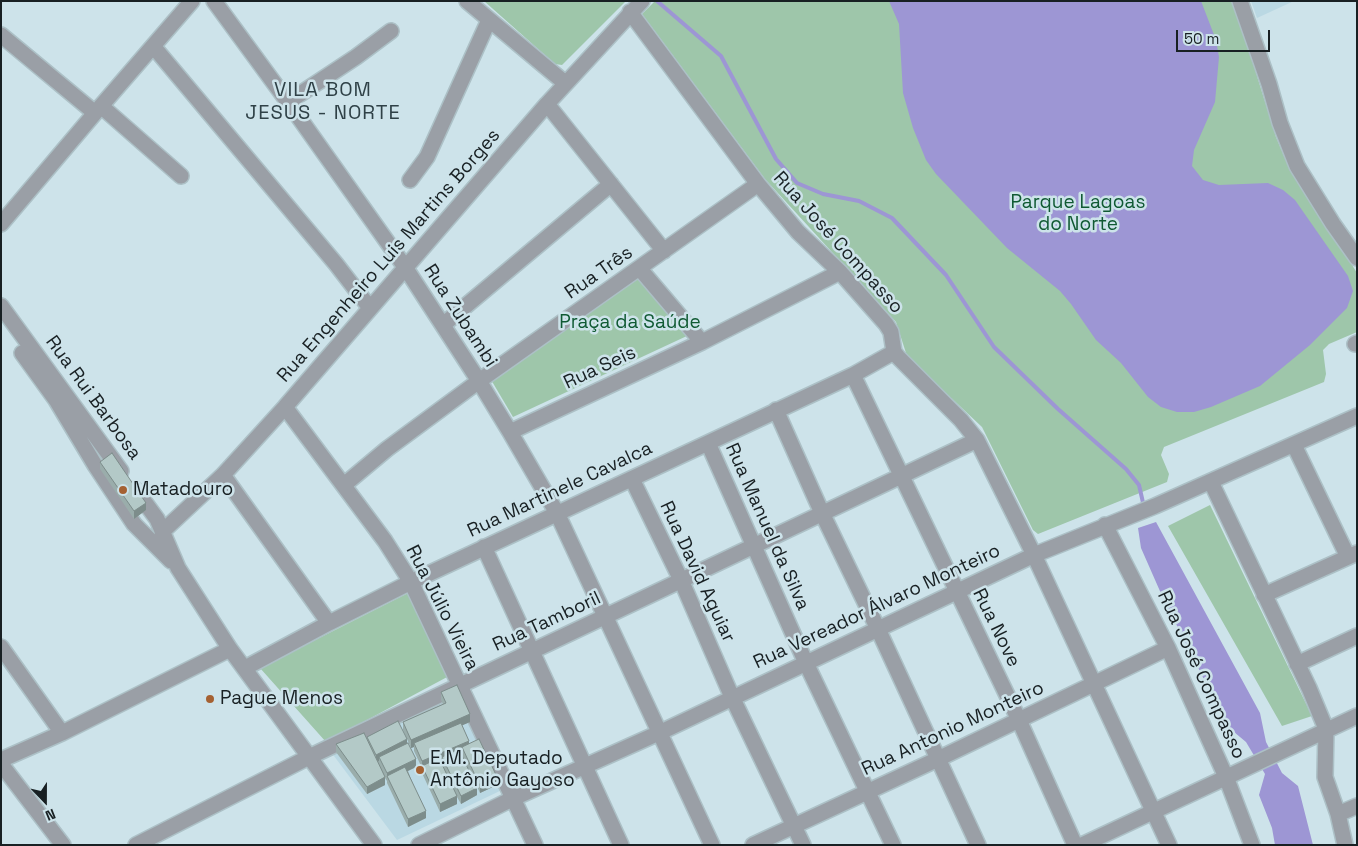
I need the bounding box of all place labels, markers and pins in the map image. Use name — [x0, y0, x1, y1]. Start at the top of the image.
place label: Matadouro — [133, 479, 233, 501]
marker: Matadouro — [117, 484, 129, 496]
place label: Pague Menos — [220, 688, 343, 710]
marker: Pague Menos — [204, 693, 216, 705]
place label: E.M. Deputado Antônio Gayoso — [430, 748, 575, 792]
marker: E.M. Deputado Antônio Gayoso — [414, 764, 426, 776]

